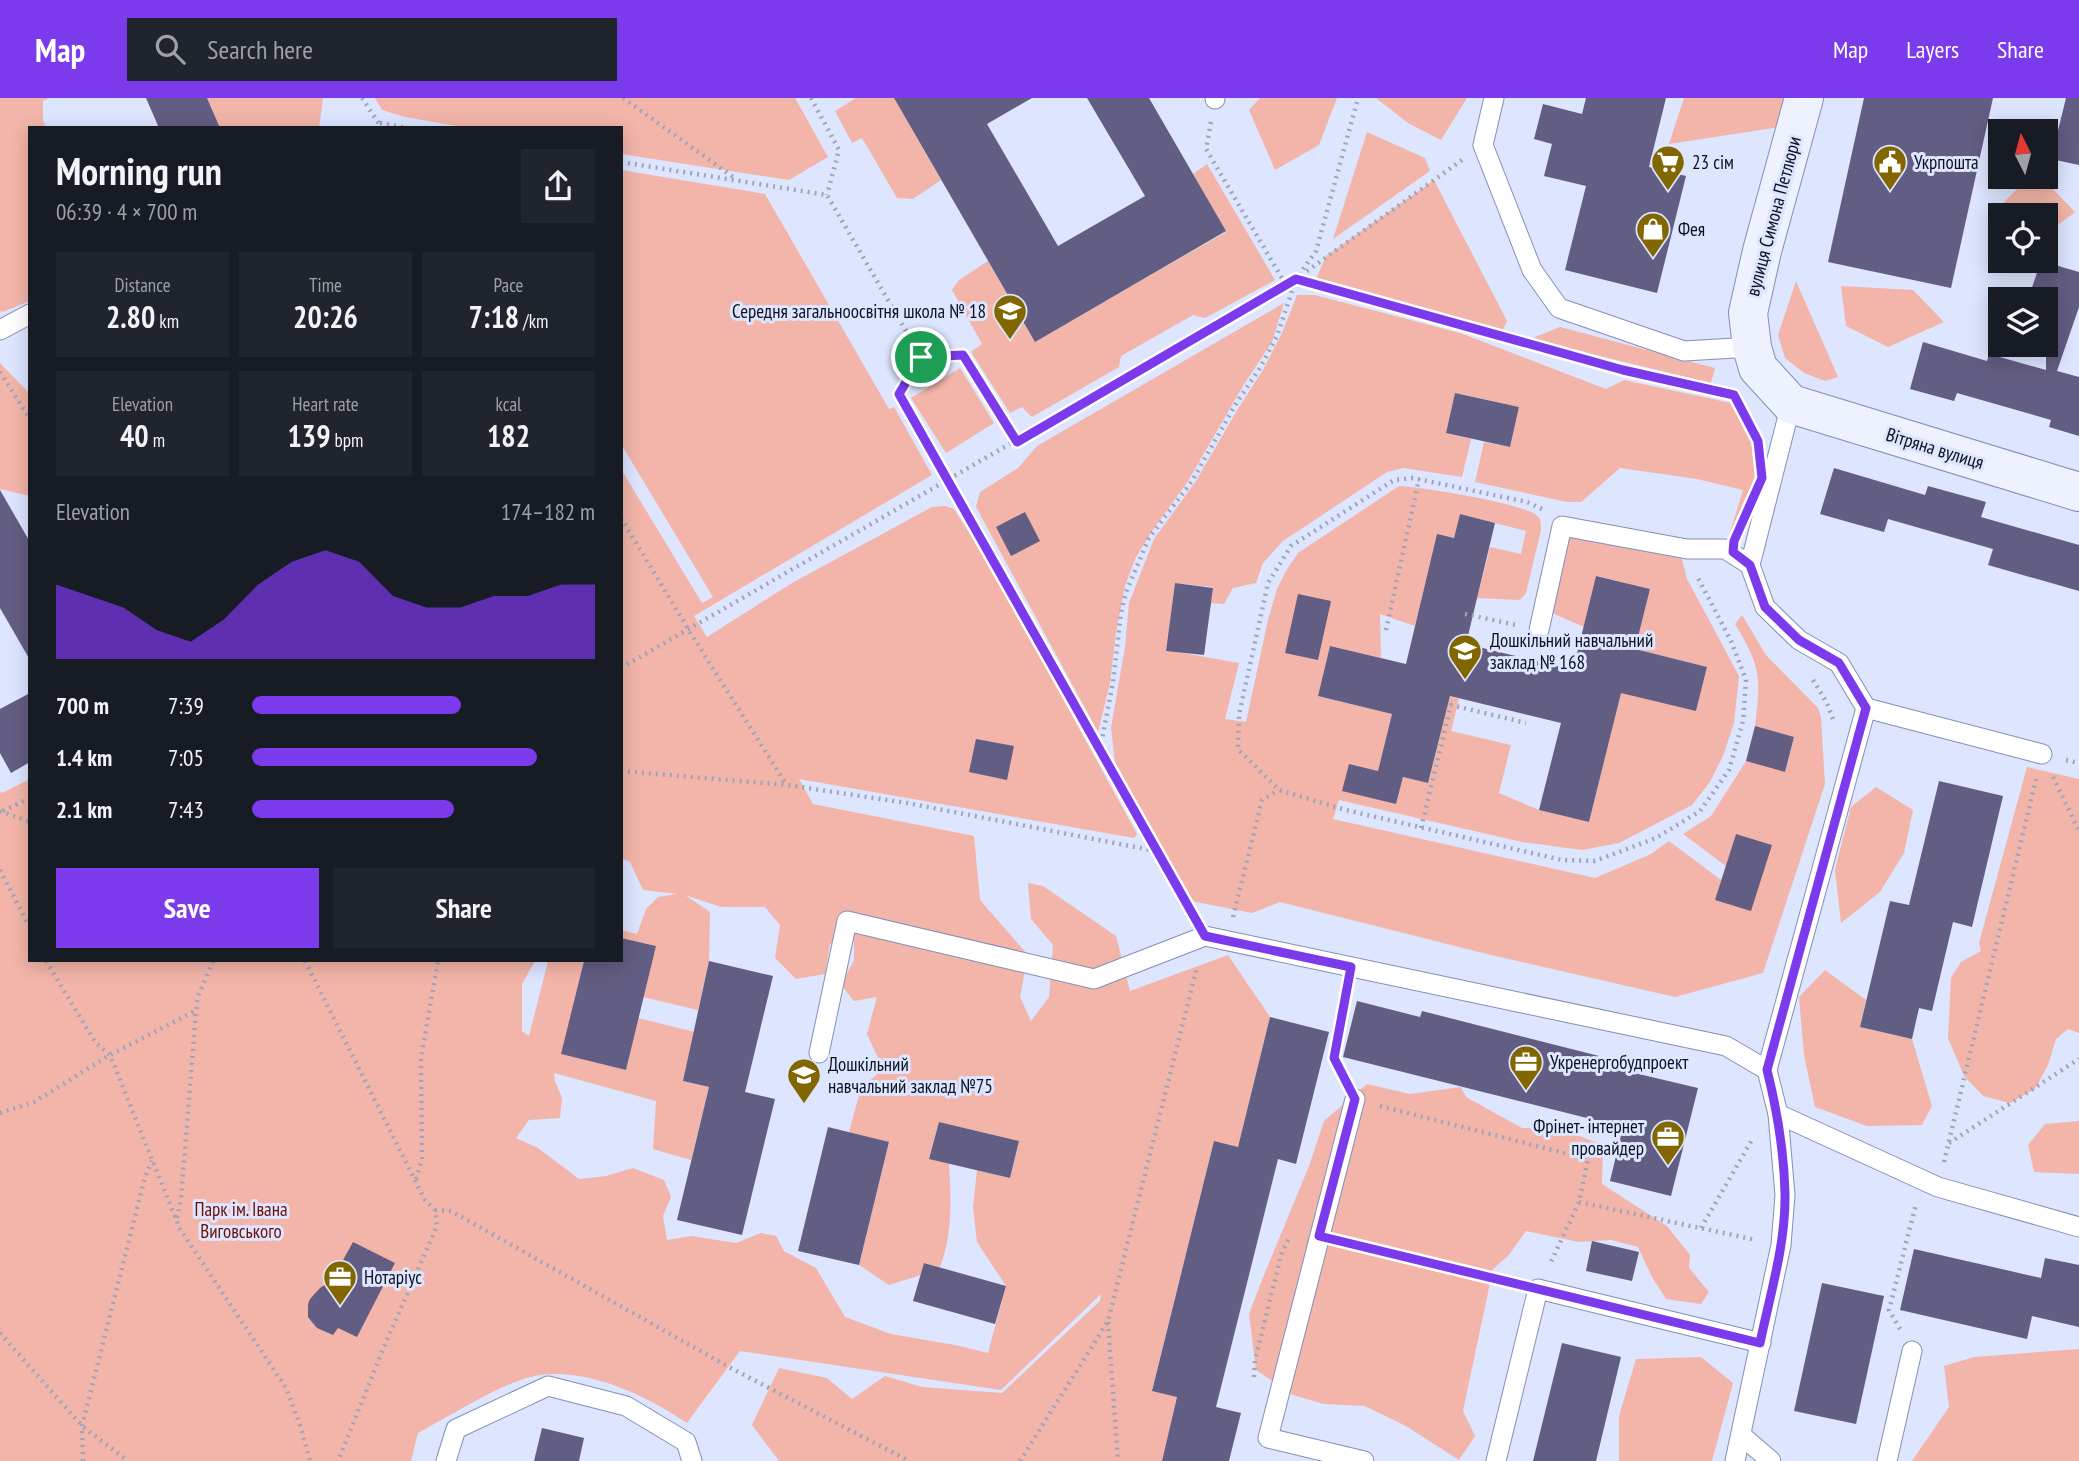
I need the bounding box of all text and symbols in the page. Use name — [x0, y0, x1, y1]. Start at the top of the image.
search box — [127, 18, 617, 81]
text: Map — [35, 28, 85, 71]
icon: search — [151, 30, 189, 68]
text: Search here — [207, 33, 313, 66]
text: Map — [1833, 34, 1868, 65]
text: Layers — [1906, 34, 1959, 65]
text: Share — [1997, 34, 2044, 65]
north arrow — [1988, 119, 2058, 189]
map controls — [1988, 119, 2058, 357]
street label: вулиця Симона Петлюри — [1740, 133, 1806, 299]
supermarket icon: 23 сім — [1649, 143, 1687, 192]
public building icon: Укрпошта — [1871, 143, 1909, 192]
text: Morning run — [56, 146, 222, 195]
button: share — [521, 149, 595, 223]
place label: 23 сім — [1692, 150, 1734, 174]
place label: Укрпошта — [1914, 150, 1979, 174]
text: 06:39 · 4 × 700 m — [56, 197, 197, 226]
button: locate — [1988, 203, 2058, 273]
shop icon: Фея — [1634, 210, 1672, 259]
place label: Фея — [1678, 217, 1705, 241]
text: Distance — [115, 273, 170, 297]
text: Time — [309, 273, 342, 297]
text: Pace — [494, 273, 523, 297]
button: layers — [1988, 287, 2058, 357]
school or university icon: Середня загальноосвітня школа № 18 — [991, 292, 1029, 341]
text: 2.80 — [106, 297, 155, 336]
text: 20:26 — [293, 297, 358, 336]
text: 7:18 — [469, 297, 519, 336]
place label: Середня загальноосвітня школа № 18 — [732, 299, 986, 323]
text: km — [155, 309, 179, 333]
text: /km — [519, 309, 548, 333]
pin — [891, 327, 951, 387]
icon: arrive — [902, 338, 940, 376]
text: Elevation — [112, 392, 173, 416]
text: Heart rate — [292, 392, 359, 416]
text: kcal — [496, 392, 521, 416]
text: 40 — [120, 416, 149, 455]
text: 139 — [288, 416, 331, 455]
text: 182 — [487, 416, 530, 455]
street label: Вітряна вулиця — [1883, 422, 1987, 474]
text: m — [149, 428, 165, 452]
text: bpm — [331, 428, 363, 452]
text: Elevation — [56, 497, 130, 526]
text: 174–182 m — [501, 497, 595, 526]
place label: Дошкільний навчальний заклад № 168 — [1490, 628, 1653, 674]
school or university icon: Дошкільний навчальний заклад № 168 — [1446, 632, 1484, 681]
text: 700 m — [56, 691, 109, 720]
text: 7:39 — [168, 691, 204, 720]
text: 1.4 km — [56, 743, 112, 772]
text: 7:05 — [168, 743, 204, 772]
text: 2.1 km — [56, 795, 112, 824]
text: 7:43 — [168, 795, 204, 824]
button: Save — [56, 868, 319, 948]
button: Share — [333, 868, 595, 948]
office icon: Укренергобудпроект — [1507, 1043, 1545, 1092]
place label: Укренергобудпроект — [1550, 1050, 1689, 1074]
place label: Дошкільний навчальний заклад №75 — [828, 1052, 993, 1098]
school or university icon: Дошкільний навчальний заклад №75 — [785, 1056, 823, 1105]
place label: Фрінет- інтернет провайдер — [1533, 1114, 1645, 1160]
office icon: Фрінет- інтернет провайдер — [1649, 1118, 1687, 1167]
park label: Парк ім. Івана Виговського — [195, 1197, 287, 1243]
office icon: Нотаріус — [321, 1258, 359, 1307]
place label: Нотаріус — [364, 1265, 422, 1289]

